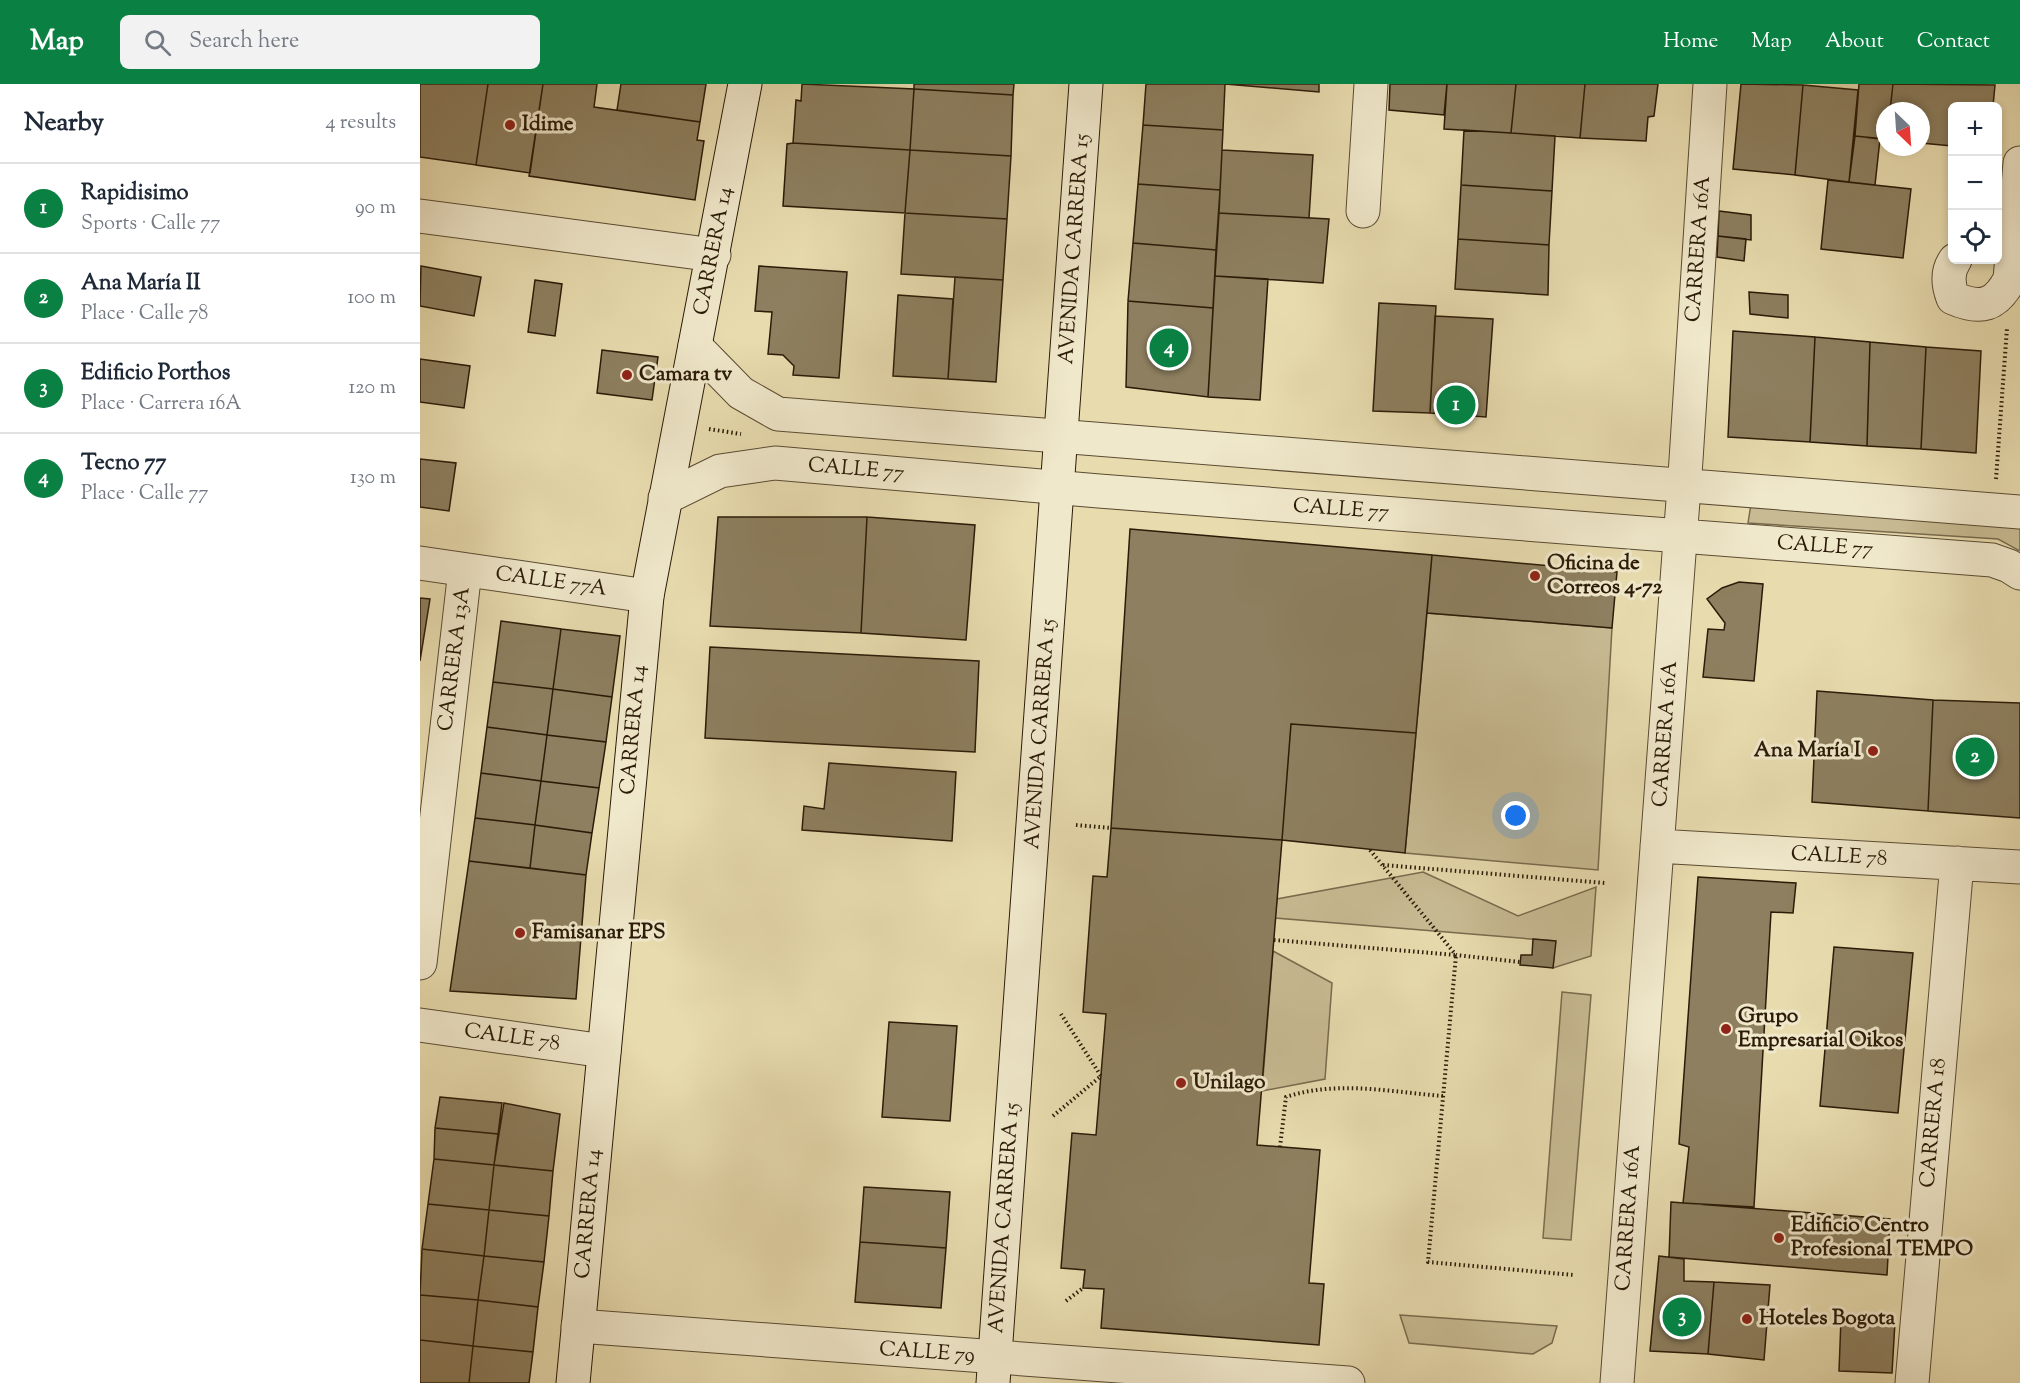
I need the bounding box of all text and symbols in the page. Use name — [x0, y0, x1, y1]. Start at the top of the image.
search box — [120, 15, 540, 69]
text: Map — [30, 22, 84, 62]
icon: search — [141, 26, 174, 59]
text: Search here — [189, 26, 299, 58]
text: Home — [1663, 27, 1718, 57]
text: Map — [1751, 27, 1792, 57]
text: About — [1825, 27, 1884, 57]
text: Contact — [1917, 27, 1990, 57]
north arrow — [1876, 102, 1930, 156]
map controls — [1948, 102, 2002, 264]
button: + — [1948, 102, 2002, 156]
text: Nearby — [24, 105, 104, 142]
text: 4 results — [325, 109, 396, 138]
place label: Idime — [522, 110, 574, 140]
marker: Idime — [503, 118, 517, 132]
street label: AVENIDA CARRERA 15 — [1052, 133, 1098, 365]
button: − — [1948, 156, 2002, 210]
street label: CARRERA 16A — [1679, 175, 1719, 323]
text: Rapidisimo — [81, 178, 189, 210]
street label: CARRERA 14 — [687, 184, 741, 318]
text: 1 — [40, 194, 47, 223]
text: 90 m — [355, 194, 396, 223]
text: Sports · Calle 77 — [81, 210, 220, 239]
button: locate — [1948, 210, 2002, 264]
text: Ana María II — [81, 268, 201, 300]
text: 2 — [39, 284, 48, 313]
text: 100 m — [347, 284, 396, 313]
text: Place · Calle 78 — [81, 300, 208, 329]
pin: 4 — [1150, 326, 1188, 370]
text: Edificio Porthos — [81, 358, 230, 390]
place label: Camara tv — [639, 360, 732, 390]
marker: Camara tv — [620, 368, 634, 382]
text: 3 — [39, 374, 48, 403]
text: 120 m — [348, 374, 396, 403]
pin: 1 — [1436, 382, 1476, 428]
text: Place · Carrera 16A — [81, 390, 241, 419]
text: Tecno 77 — [81, 448, 166, 480]
street label: CALLE 77 — [807, 451, 906, 489]
text: 4 — [38, 464, 49, 493]
text: 130 m — [350, 464, 396, 493]
text: Place · Calle 77 — [81, 480, 208, 509]
street label: CALLE 77 — [1292, 492, 1391, 528]
street label: CALLE 77 — [1776, 529, 1875, 565]
place label: Oficina de Correos 4-72 — [1547, 549, 1662, 603]
street label: CALLE 77A — [493, 559, 609, 605]
marker: Oficina de Correos 4-72 — [1528, 569, 1542, 583]
street label: CARRERA 13A — [431, 585, 479, 733]
street label: AVENIDA CARRERA 15 — [1018, 618, 1064, 850]
street label: CARRERA 16A — [1646, 660, 1686, 808]
street label: CARRERA 14 — [613, 664, 655, 796]
pin: 2 — [1956, 734, 1994, 780]
place label: Ana María I — [1754, 736, 1861, 766]
marker: Ana María I — [1866, 744, 1880, 758]
your location — [1501, 801, 1530, 830]
street label: CALLE 78 — [1790, 839, 1888, 875]
place label: Famisanar EPS — [532, 918, 665, 948]
marker: Famisanar EPS — [513, 926, 527, 940]
place label: Grupo Empresarial Oikos — [1738, 1002, 1903, 1056]
street label: CALLE 78 — [462, 1016, 562, 1060]
marker: Grupo Empresarial Oikos — [1719, 1022, 1733, 1036]
street label: CARRERA 18 — [1913, 1057, 1955, 1189]
place label: Unilago — [1193, 1068, 1266, 1098]
marker: Unilago — [1174, 1076, 1188, 1090]
street label: AVENIDA CARRERA 15 — [982, 1102, 1028, 1334]
street label: CARRERA 16A — [1609, 1144, 1649, 1292]
street label: CARRERA 14 — [568, 1148, 610, 1280]
place label: Edificio Centro Profesional TEMPO — [1791, 1211, 1973, 1265]
marker: Edificio Centro Profesional TEMPO — [1772, 1231, 1786, 1245]
pin: 3 — [1662, 1294, 1702, 1340]
place label: Hoteles Bogota — [1759, 1304, 1895, 1334]
marker: Hoteles Bogota — [1740, 1312, 1754, 1326]
street label: CALLE 79 — [878, 1335, 976, 1371]

